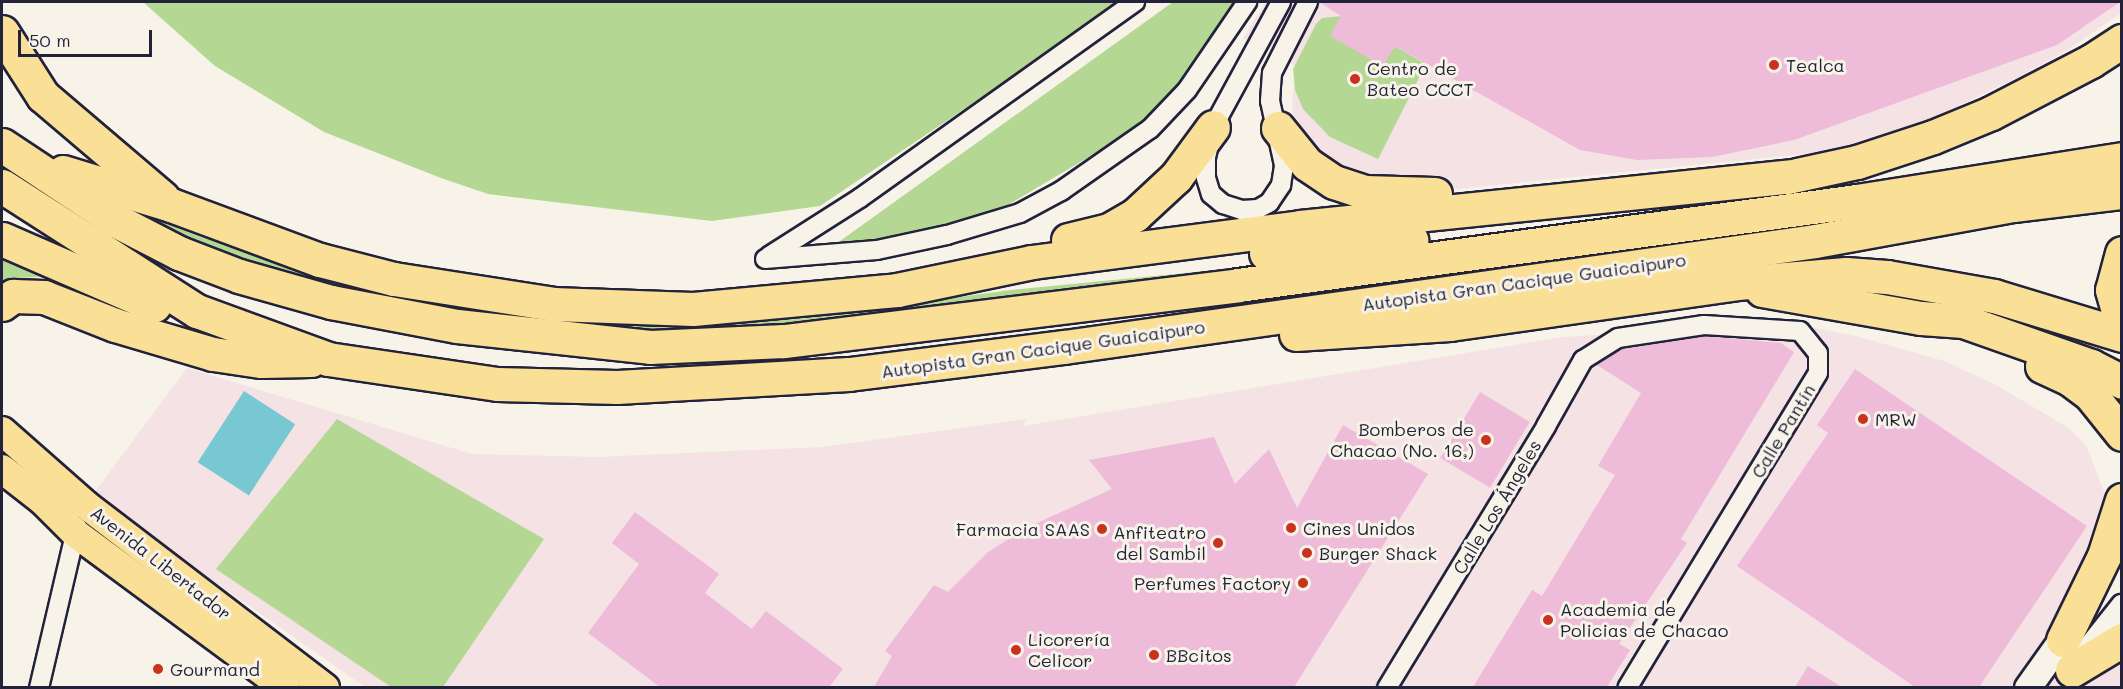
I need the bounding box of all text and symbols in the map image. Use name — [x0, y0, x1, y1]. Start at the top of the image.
scale bar — [21, 18, 154, 56]
text: 50 m — [29, 28, 71, 52]
place label: Tealca — [1786, 54, 1845, 76]
place label: Centro de Bateo CCCT — [1367, 58, 1473, 100]
marker: Tealca — [1767, 58, 1781, 72]
marker: Centro de Bateo CCCT — [1348, 72, 1362, 86]
street label: Autopista Gran Cacique Guaicaipuro — [1361, 249, 1687, 315]
street label: Autopista Gran Cacique Guaicaipuro — [880, 316, 1206, 382]
street label: Calle Pantín — [1747, 380, 1819, 482]
place label: MRW — [1875, 408, 1917, 430]
marker: MRW — [1856, 412, 1870, 426]
place label: Bomberos de Chacao (No. 16,) — [1330, 419, 1474, 462]
marker: Bomberos de Chacao (No. 16,) — [1479, 433, 1493, 447]
street label: Calle Los Ángeles — [1448, 436, 1546, 578]
street label: Avenida Libertador — [87, 502, 235, 624]
place label: Cines Unidos — [1303, 517, 1415, 539]
place label: Farmacia SAAS — [956, 518, 1090, 540]
marker: Cines Unidos — [1284, 521, 1298, 535]
marker: Farmacia SAAS — [1095, 522, 1109, 536]
place label: Anfiteatro del Sambil — [1113, 522, 1206, 564]
marker: Anfiteatro del Sambil — [1211, 536, 1225, 550]
place label: Burger Shack — [1319, 542, 1437, 564]
marker: Burger Shack — [1300, 546, 1314, 560]
place label: Perfumes Factory — [1134, 572, 1291, 594]
marker: Perfumes Factory — [1296, 576, 1310, 590]
place label: Academia de Policias de Chacao — [1560, 599, 1729, 642]
marker: Academia de Policias de Chacao — [1541, 613, 1555, 627]
place label: Licorería Celicor — [1028, 629, 1110, 672]
marker: Licorería Celicor — [1009, 643, 1023, 657]
place label: BBcitos — [1166, 644, 1232, 666]
marker: BBcitos — [1147, 648, 1161, 662]
place label: Gourmand — [170, 658, 260, 680]
marker: Gourmand — [151, 662, 165, 676]

